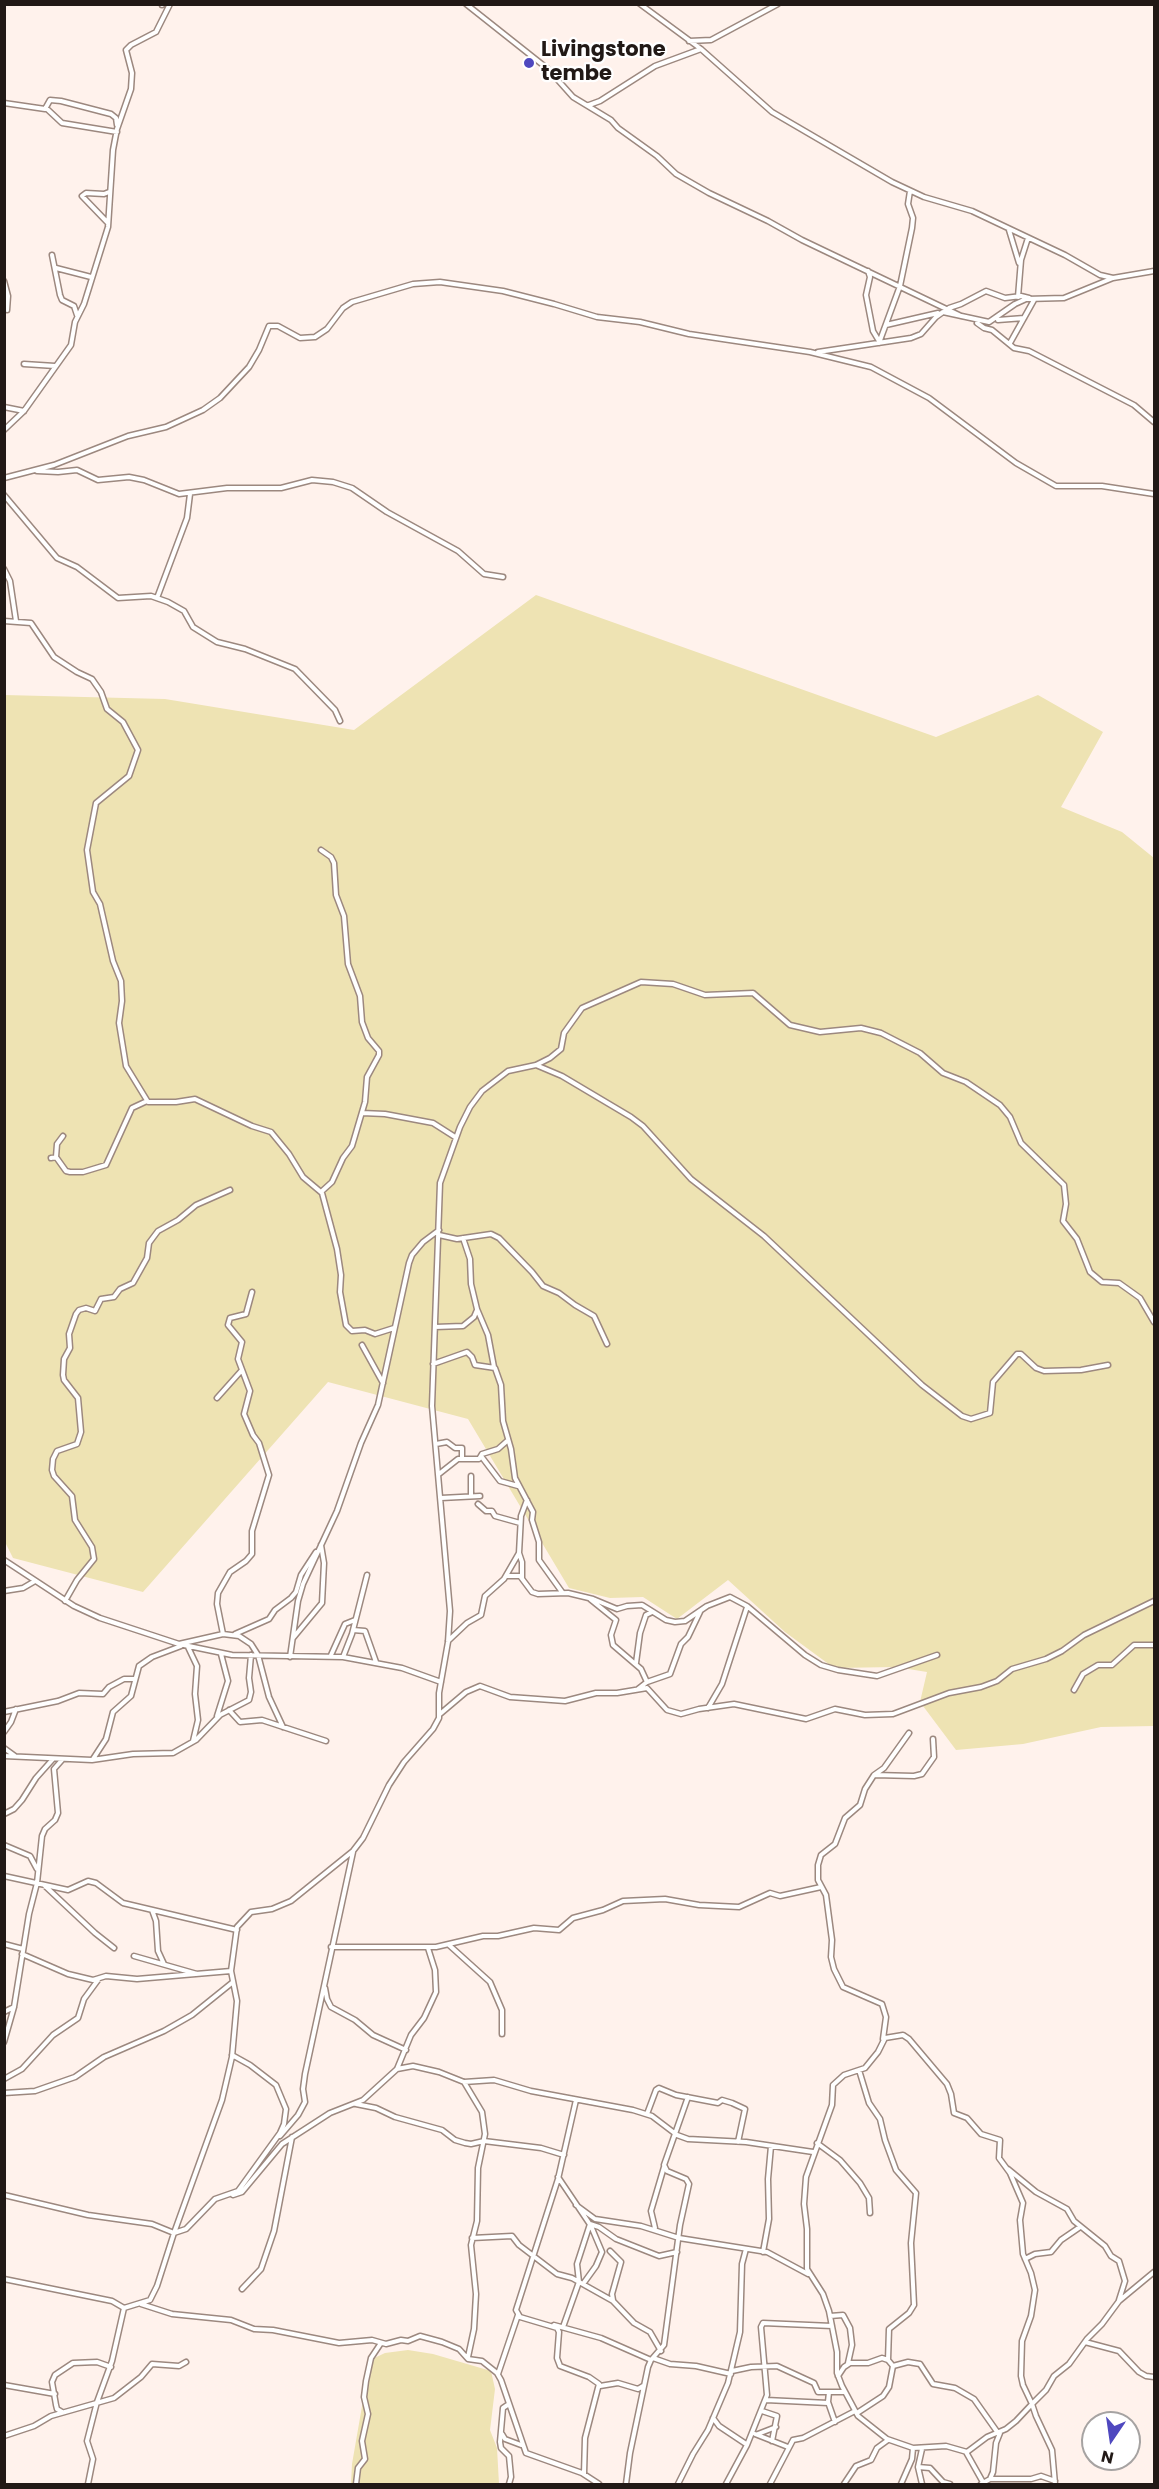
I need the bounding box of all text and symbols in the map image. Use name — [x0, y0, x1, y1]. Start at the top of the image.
place label: Livingstone tembe — [541, 38, 666, 88]
marker: Livingstone tembe — [522, 56, 536, 70]
north arrow — [1081, 2411, 1141, 2471]
text: N — [1099, 2445, 1116, 2470]

